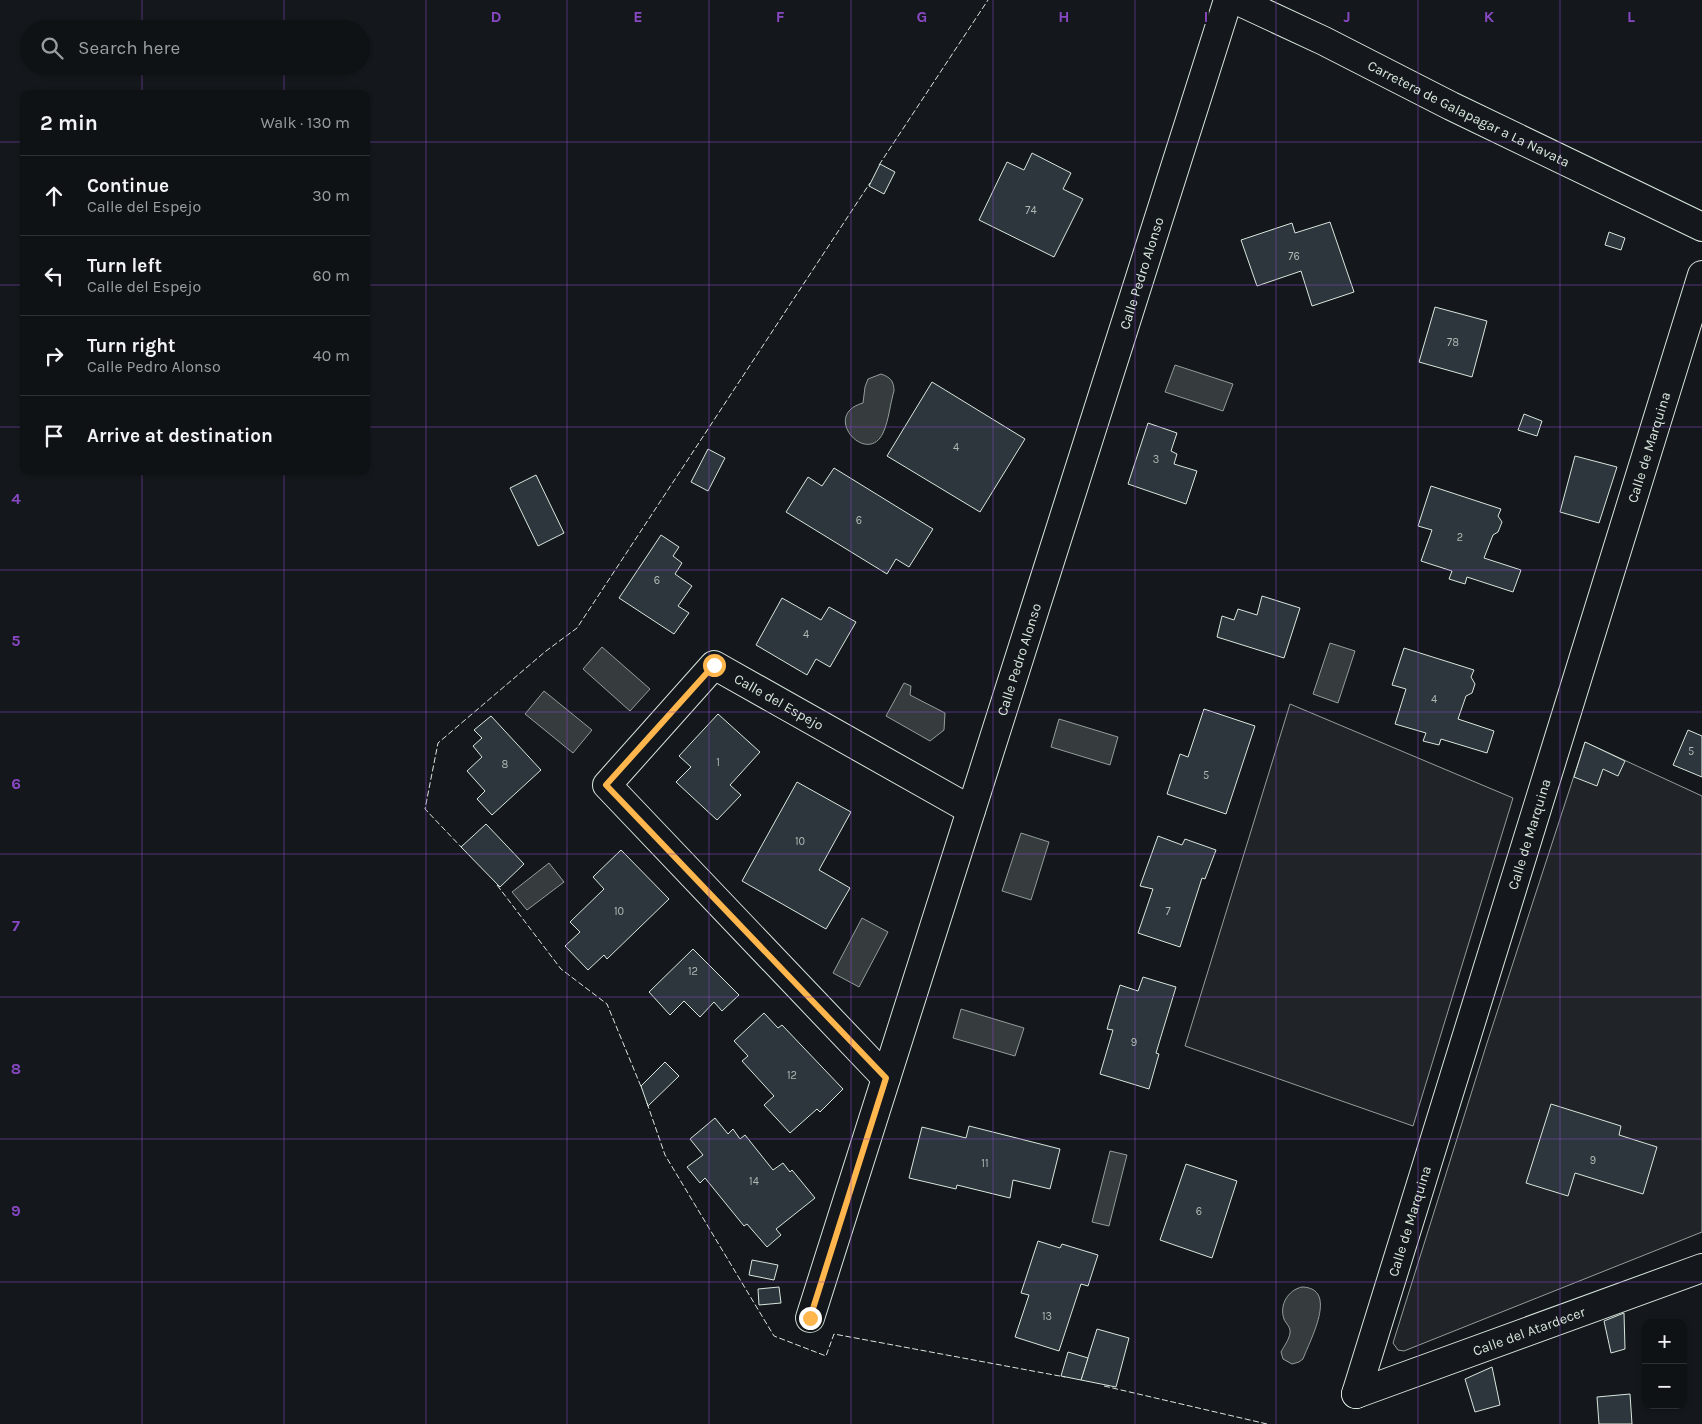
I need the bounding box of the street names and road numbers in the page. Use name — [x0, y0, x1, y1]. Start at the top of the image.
street label: Carretera de Galapagar a La Navata — [1365, 56, 1572, 170]
street label: Calle Pedro Alonso — [1116, 215, 1167, 332]
street label: Calle de Marquina — [1624, 390, 1674, 505]
street label: Calle Pedro Alonso — [993, 601, 1045, 718]
street label: Calle del Espejo — [731, 670, 827, 734]
street label: Calle de Marquina — [1504, 777, 1554, 892]
street label: Calle de Marquina — [1384, 1164, 1435, 1279]
street label: Calle del Atardecer — [1470, 1302, 1588, 1359]

